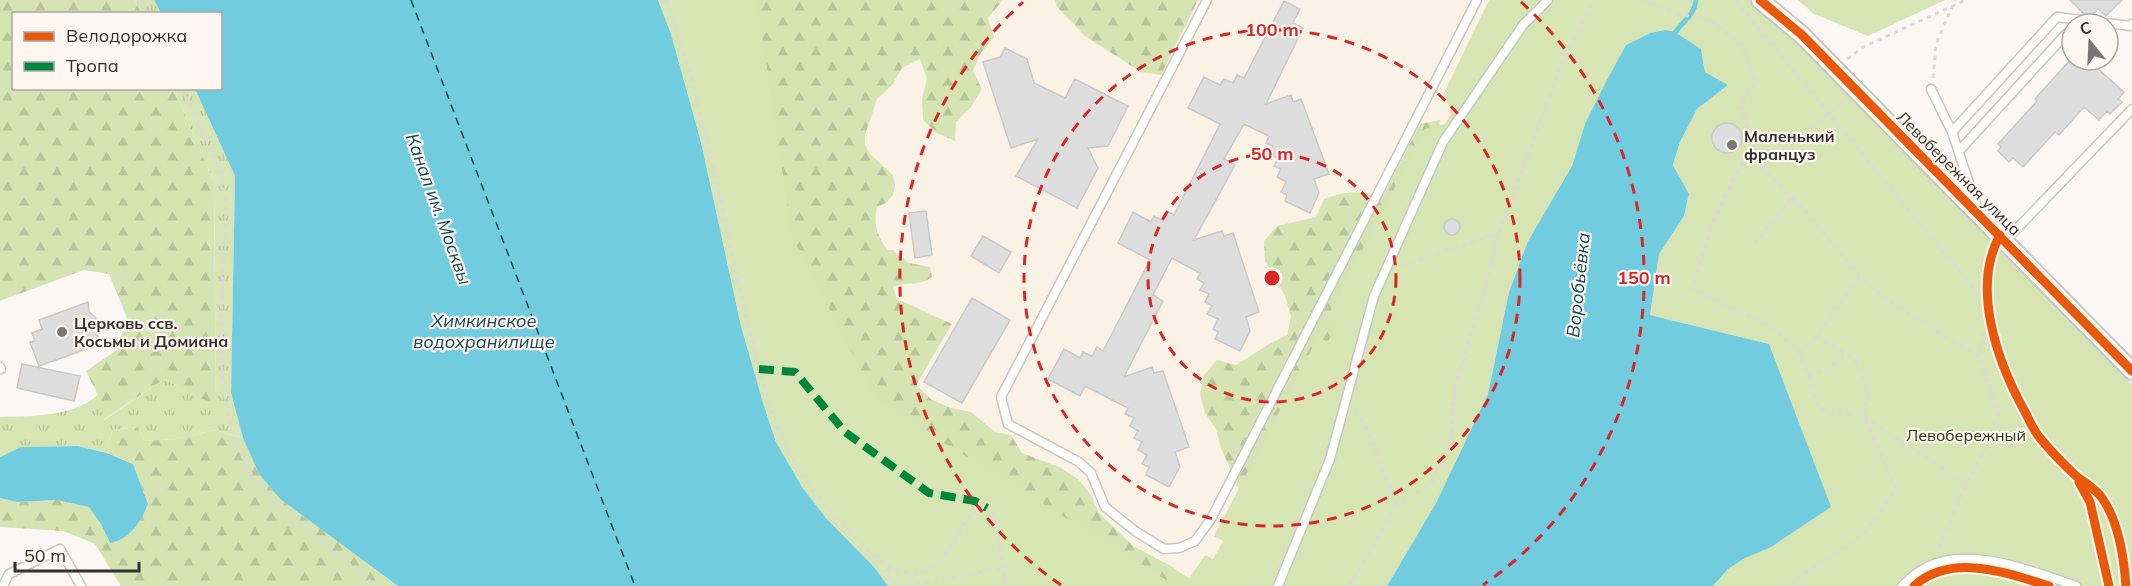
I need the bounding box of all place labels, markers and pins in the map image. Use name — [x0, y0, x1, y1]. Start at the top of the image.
place label: Маленький француз — [1744, 126, 1835, 164]
marker: Маленький француз — [1725, 138, 1739, 152]
centre of rings — [1262, 268, 1282, 288]
place label: Церковь ссв. Косьмы и Домиана — [74, 313, 228, 351]
marker: Церковь ссв. Косьмы и Домиана — [55, 325, 69, 339]

